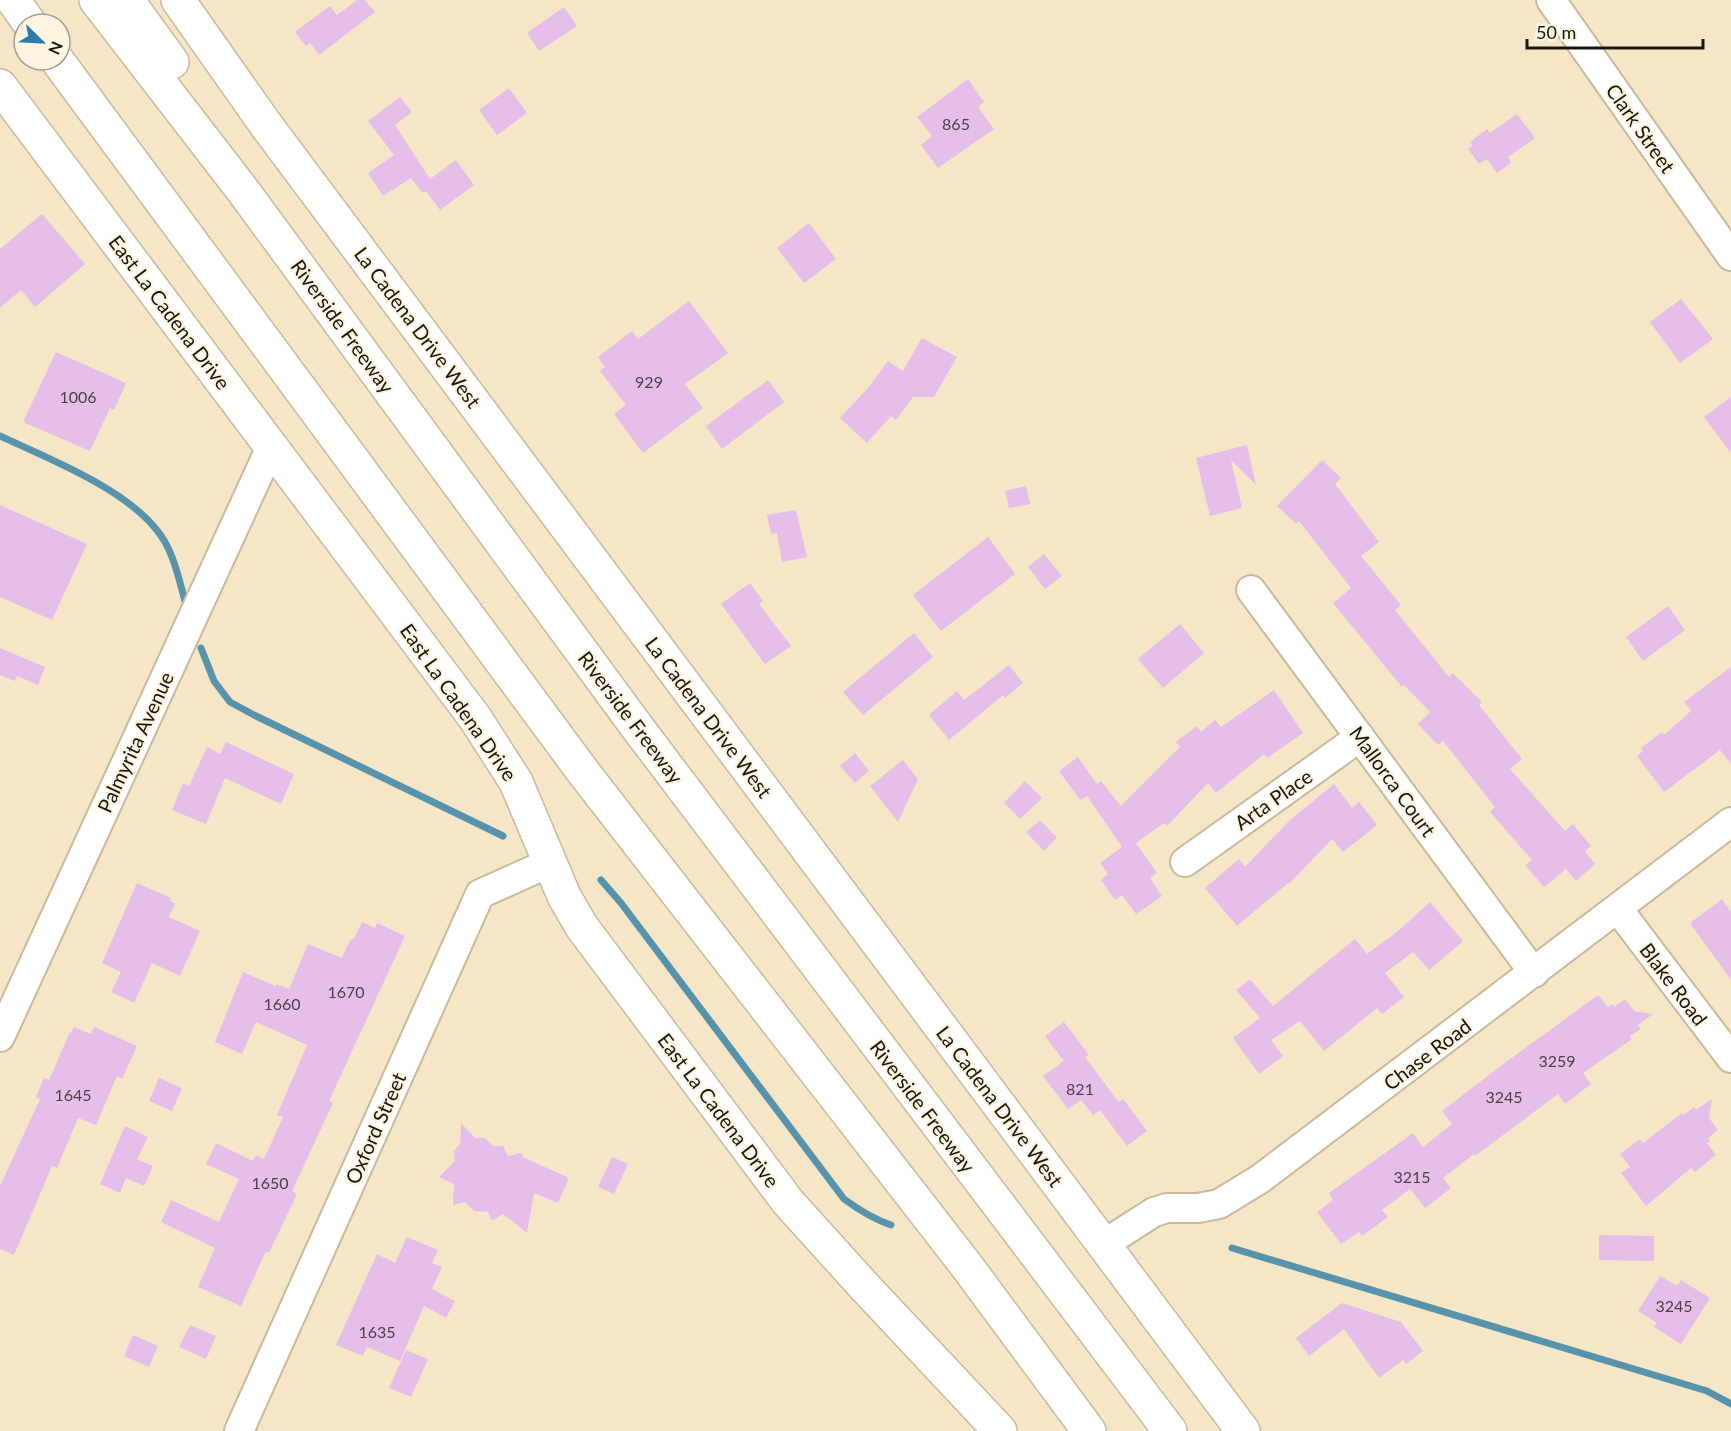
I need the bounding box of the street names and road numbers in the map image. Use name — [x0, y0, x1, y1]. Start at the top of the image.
street label: Clark Street — [1602, 79, 1680, 177]
street label: East La Cadena Drive — [104, 230, 236, 394]
street label: La Cadena Drive West — [350, 242, 486, 412]
street label: Riverside Freeway — [286, 255, 400, 398]
street label: East La Cadena Drive — [396, 619, 522, 785]
street label: La Cadena Drive West — [641, 632, 777, 802]
street label: Riverside Freeway — [573, 646, 689, 788]
street label: Palmyrita Avenue — [92, 668, 178, 816]
street label: Mallorca Court — [1345, 721, 1441, 841]
street label: Arta Place — [1229, 763, 1317, 835]
street label: Blake Road — [1635, 938, 1713, 1030]
street label: Chase Road — [1379, 1013, 1475, 1095]
street label: La Cadena Drive West — [932, 1021, 1068, 1191]
street label: East La Cadena Drive — [653, 1028, 785, 1192]
street label: Riverside Freeway — [865, 1035, 981, 1177]
street label: Oxford Street — [340, 1069, 410, 1187]

